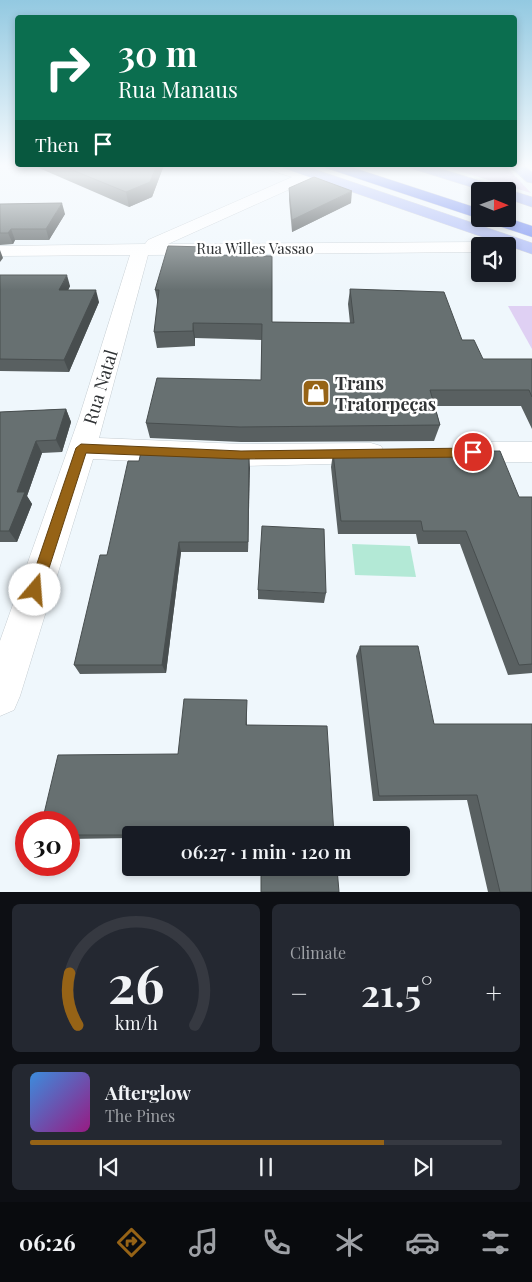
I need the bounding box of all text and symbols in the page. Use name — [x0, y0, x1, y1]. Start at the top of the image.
text: 30 m — [118, 29, 198, 76]
icon: right — [35, 35, 100, 100]
text: Rua Manaus — [118, 74, 238, 104]
icon: arrive — [89, 130, 117, 158]
text: Then — [35, 131, 79, 157]
north arrow — [471, 182, 516, 228]
map controls — [471, 182, 516, 282]
button: sound — [471, 237, 516, 282]
street label: Rua Willes Vassao — [196, 238, 314, 258]
street label: Rua Natal — [77, 347, 123, 427]
place label: Trans Tratorpeças — [335, 371, 436, 416]
shop icon: Trans Tratorpeças — [301, 378, 331, 408]
pin — [452, 431, 494, 473]
icon: arrive — [459, 438, 487, 466]
position arrow — [8.0, 563, 60.0, 615]
speed limit sign: 30 — [15, 811, 80, 876]
text: 06:27 · 1 min · 120 m — [181, 838, 351, 864]
text: Climate — [290, 942, 346, 963]
text: 26 — [108, 948, 164, 1017]
text: 21.5° — [361, 966, 433, 1017]
text: − — [290, 974, 308, 1011]
text: + — [486, 974, 502, 1011]
text: km/h — [115, 1011, 158, 1034]
text: Afterglow — [105, 1079, 191, 1105]
text: The Pines — [105, 1105, 175, 1126]
icon: previous — [95, 1153, 123, 1181]
icon: pause — [252, 1153, 280, 1181]
icon: next — [409, 1153, 437, 1181]
icon: directions — [114, 1225, 149, 1260]
icon: music — [186, 1225, 221, 1260]
icon: phone — [259, 1225, 294, 1260]
icon: climate — [332, 1225, 367, 1260]
icon: car — [405, 1225, 440, 1260]
icon: filters — [478, 1225, 513, 1260]
text: 06:26 — [19, 1227, 76, 1257]

